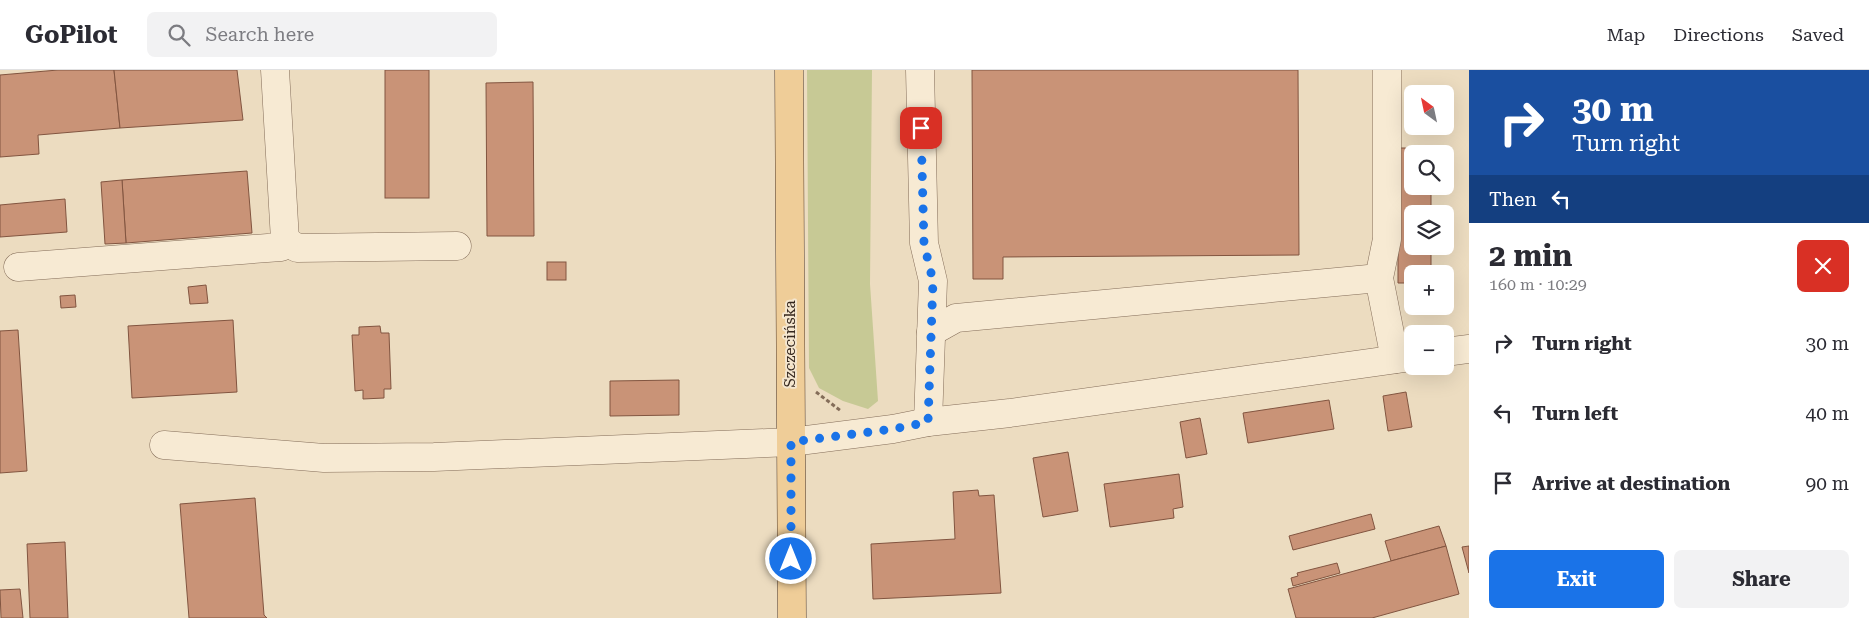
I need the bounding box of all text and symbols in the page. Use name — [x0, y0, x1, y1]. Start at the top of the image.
search box — [147, 12, 497, 57]
text: GoPilot — [25, 21, 117, 49]
icon: search — [165, 21, 193, 49]
text: Search here — [205, 23, 314, 46]
text: Map — [1607, 24, 1645, 45]
text: Directions — [1673, 24, 1764, 45]
text: Saved — [1792, 24, 1844, 45]
north arrow — [1404, 85, 1454, 135]
map controls — [1404, 85, 1454, 375]
text: 30 m — [1572, 89, 1654, 130]
icon: right — [1489, 90, 1554, 155]
pin — [900, 107, 942, 149]
icon: arrive — [907, 114, 935, 142]
text: Turn right — [1572, 131, 1680, 156]
button: search — [1404, 145, 1454, 195]
icon: left — [1547, 185, 1575, 213]
text: Then — [1489, 188, 1537, 211]
button: layers — [1404, 205, 1454, 255]
text: 2 min — [1489, 238, 1572, 273]
button: close — [1797, 240, 1849, 292]
button: + — [1404, 265, 1454, 315]
text: 160 m · 10:29 — [1489, 275, 1587, 294]
street label: Szczecińska — [781, 300, 799, 388]
button: − — [1404, 325, 1454, 375]
icon: right — [1489, 329, 1517, 357]
text: Turn right — [1532, 332, 1632, 355]
text: 30 m — [1806, 332, 1849, 355]
icon: left — [1489, 399, 1517, 427]
text: Turn left — [1532, 402, 1618, 425]
text: 40 m — [1806, 402, 1849, 425]
icon: arrive — [1489, 469, 1517, 497]
text: Arrive at destination — [1532, 472, 1730, 495]
text: 90 m — [1806, 472, 1849, 495]
position arrow — [764, 532, 816, 584]
button: Exit — [1489, 550, 1664, 608]
button: Share — [1674, 550, 1849, 608]

